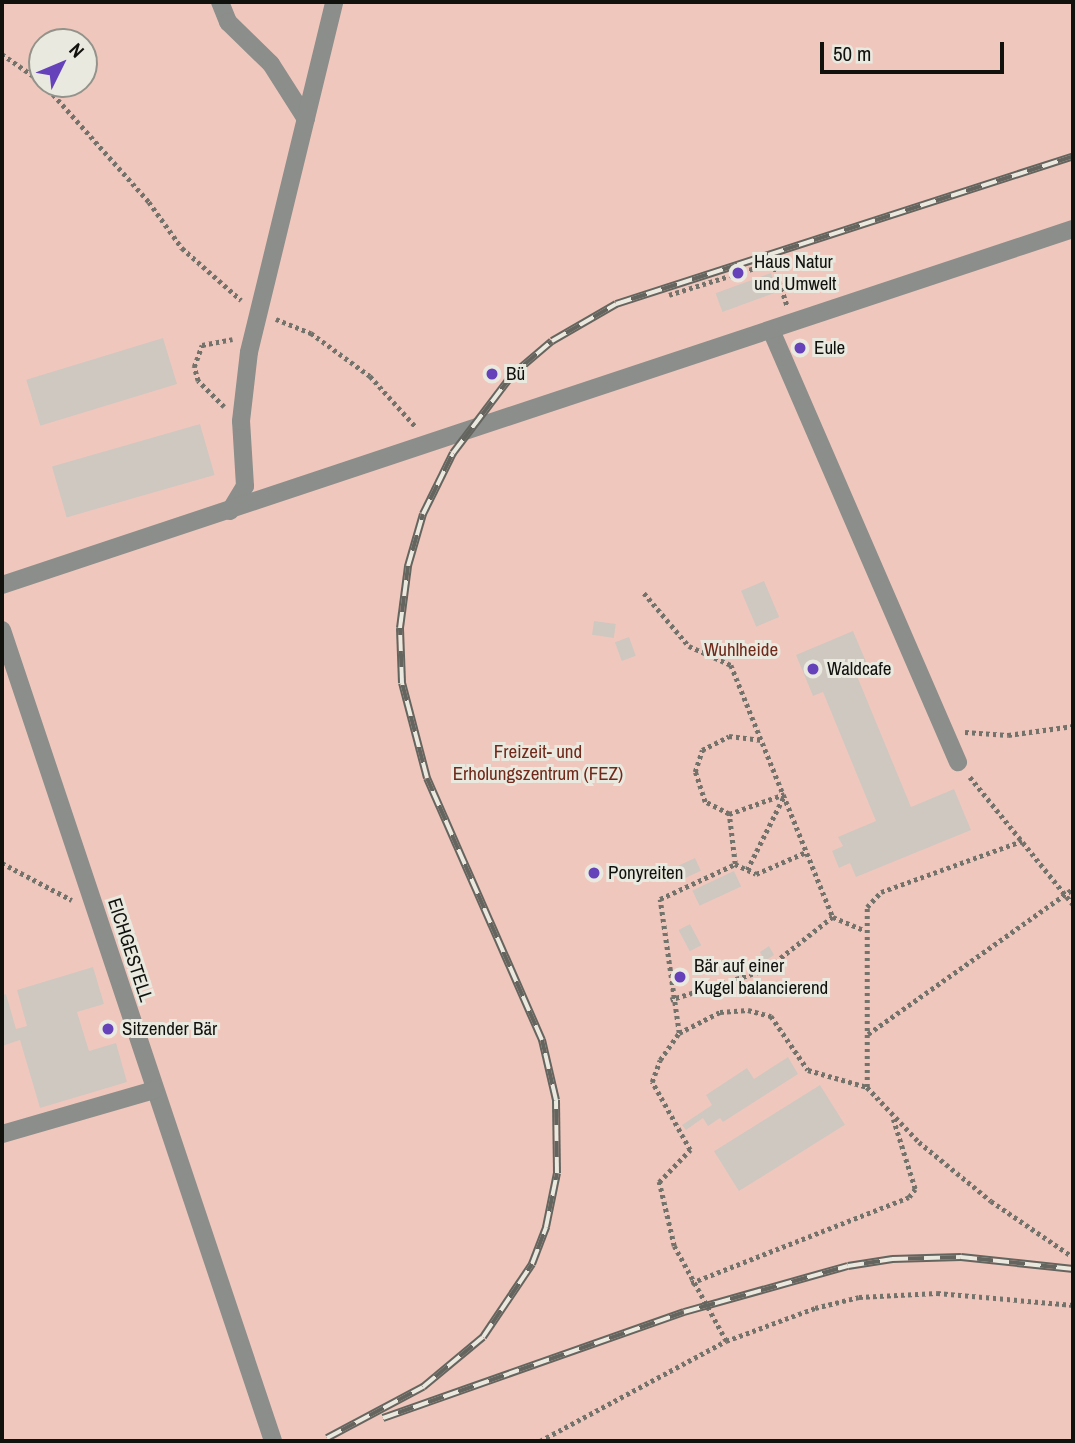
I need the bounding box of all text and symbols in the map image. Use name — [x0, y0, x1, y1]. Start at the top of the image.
north arrow — [28, 28, 98, 98]
scale bar — [823, 28, 1007, 72]
text: N — [64, 37, 90, 63]
text: 50 m — [833, 39, 871, 68]
place label: Haus Natur und Umwelt — [754, 251, 836, 295]
marker: Haus Natur und Umwelt — [728, 263, 748, 283]
place label: Eule — [814, 337, 845, 359]
marker: Eule — [792, 340, 808, 356]
place label: Bü — [506, 363, 525, 385]
marker: Bü — [484, 366, 500, 382]
park label: Wuhlheide — [704, 639, 778, 661]
place label: Waldcafe — [827, 658, 891, 680]
marker: Waldcafe — [805, 661, 821, 677]
park label: Freizeit- und Erholungszentrum (FEZ) — [453, 741, 623, 785]
place label: Ponyreiten — [608, 862, 683, 884]
marker: Ponyreiten — [586, 865, 602, 881]
street label: EICHGESTELL — [103, 895, 157, 1005]
place label: Bär auf einer Kugel balancierend — [694, 955, 828, 999]
marker: Bär auf einer Kugel balancierend — [672, 969, 688, 985]
place label: Sitzender Bär — [122, 1018, 217, 1040]
marker: Sitzender Bär — [100, 1021, 116, 1037]

